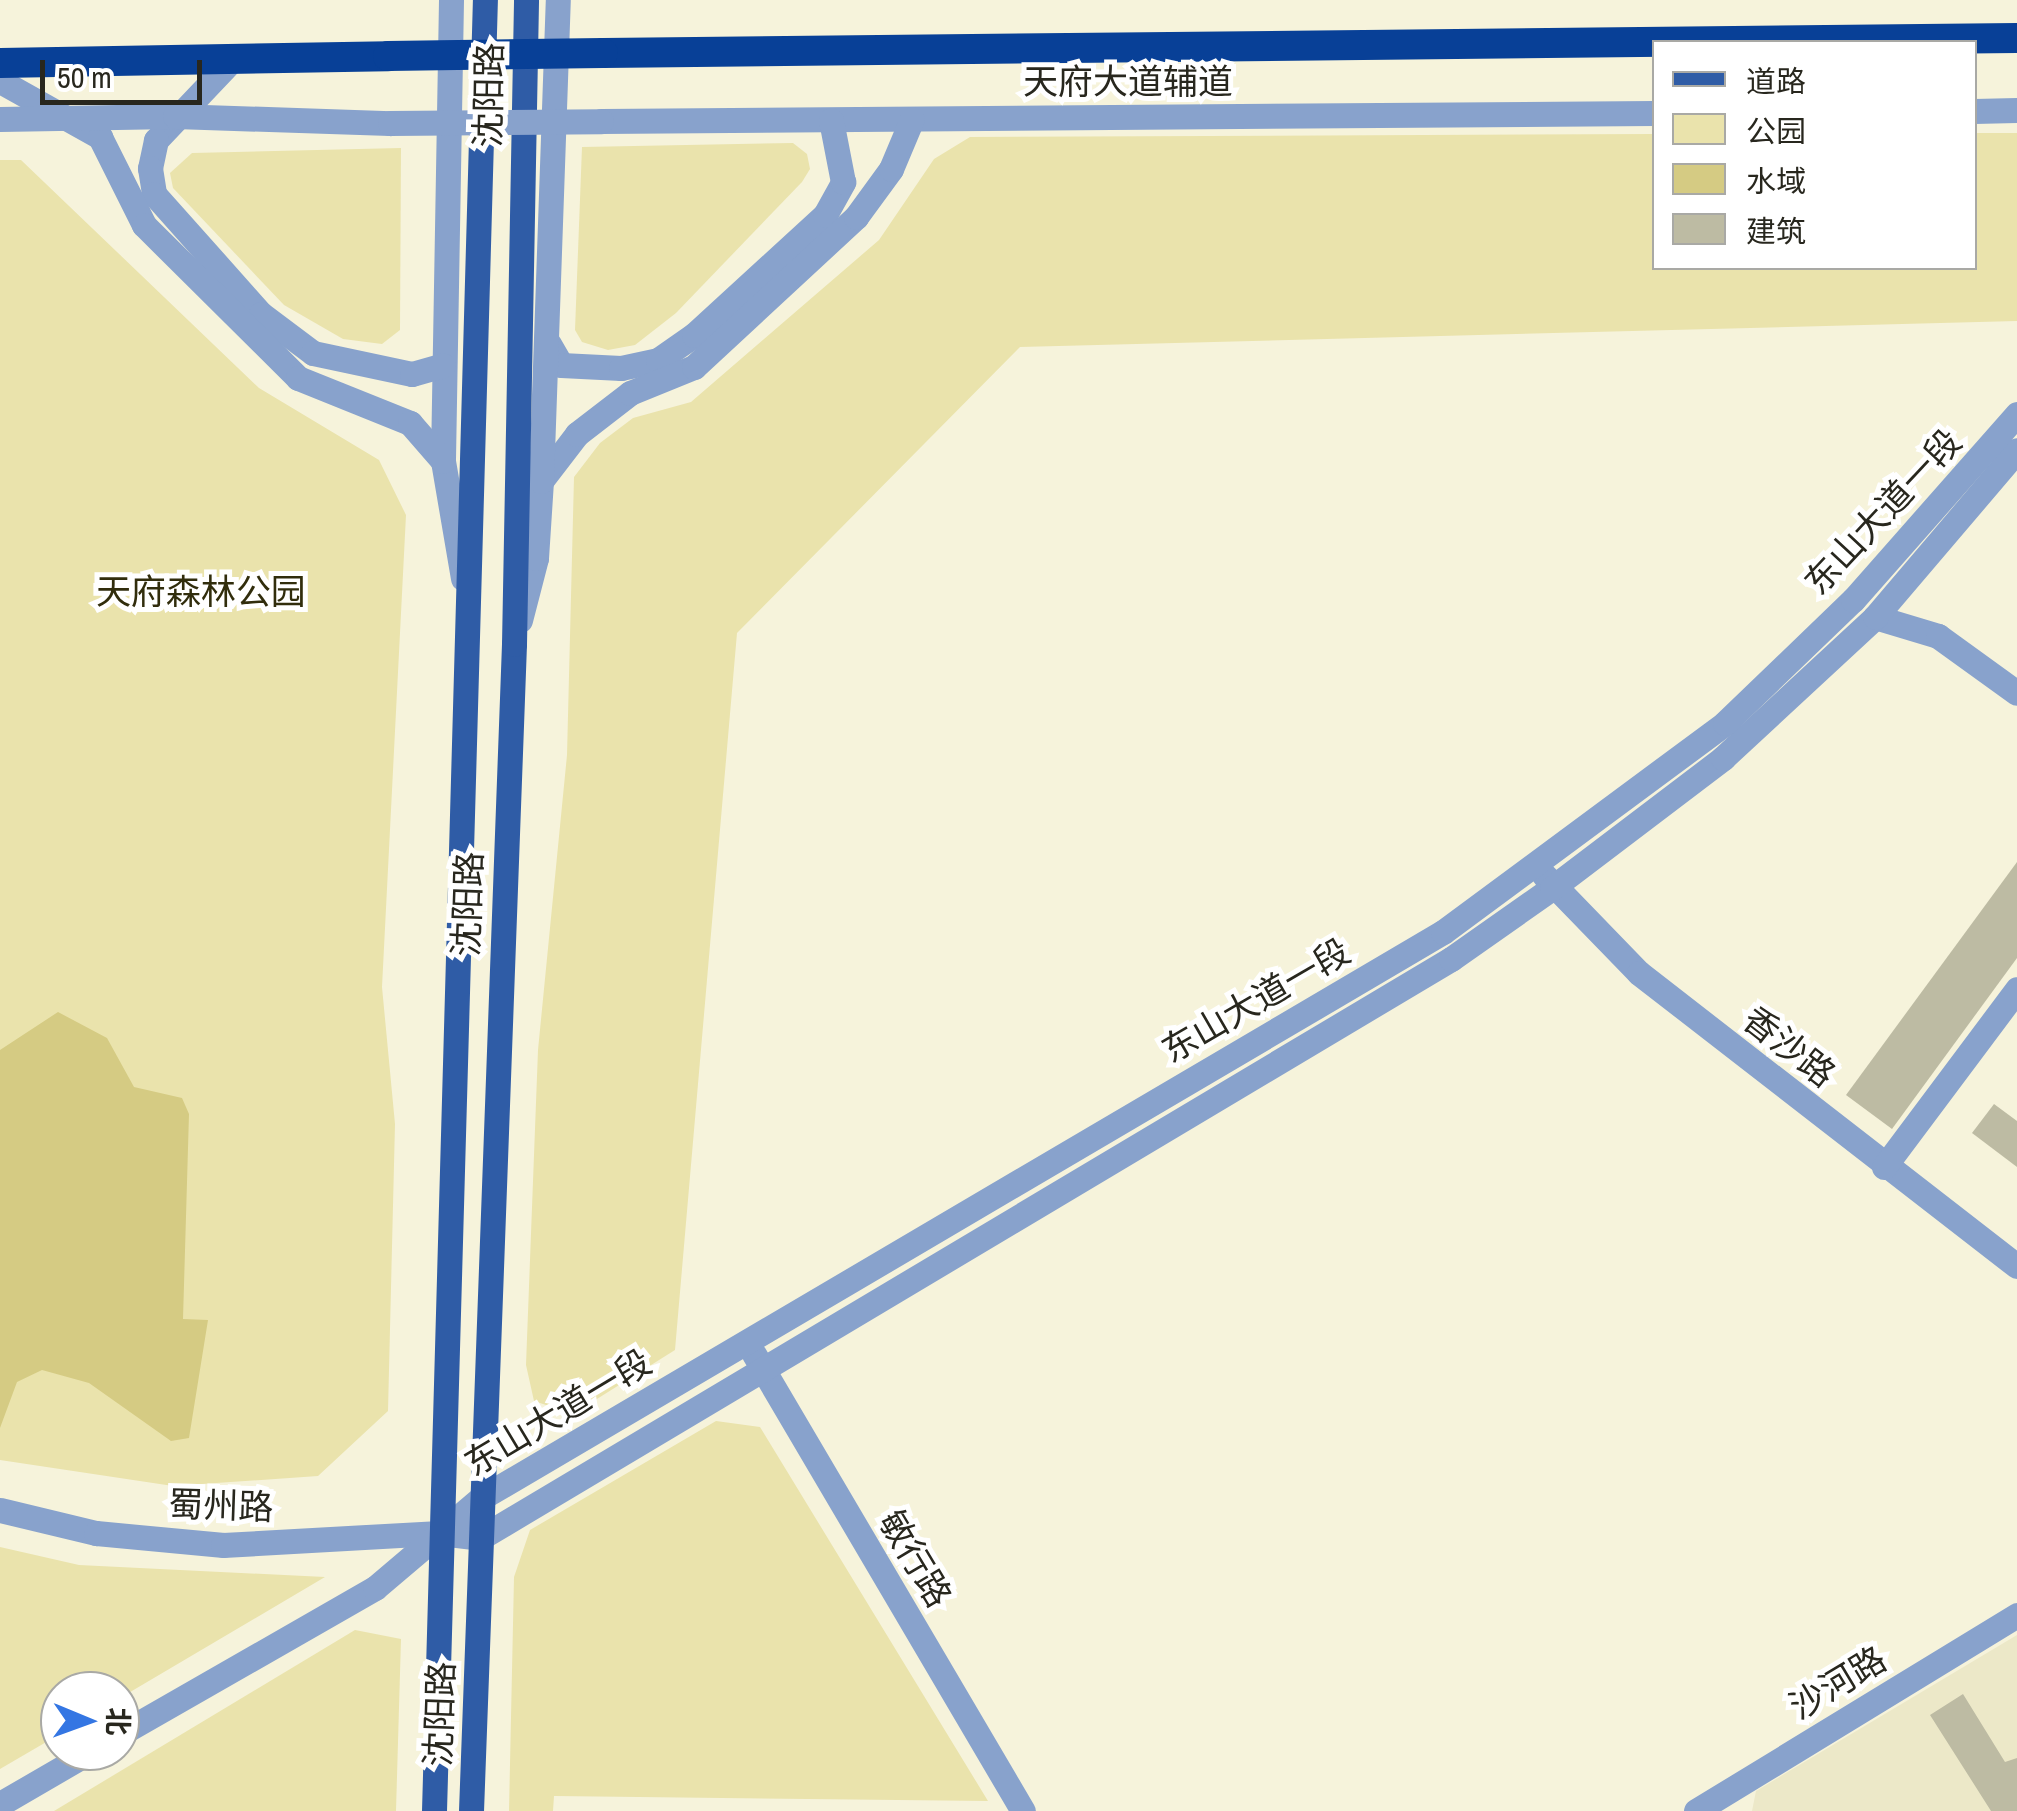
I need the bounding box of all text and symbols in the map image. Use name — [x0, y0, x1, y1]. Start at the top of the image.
scale bar — [45, 40, 208, 102]
legend — [1652, 40, 1977, 270]
street label: 沈阳路 — [467, 42, 511, 148]
text: 50 m — [57, 57, 112, 97]
street label: 天府大道辅道 — [1023, 61, 1233, 103]
text: 道路 — [1746, 61, 1806, 101]
text: 公园 — [1746, 111, 1806, 151]
text: 水域 — [1746, 161, 1806, 201]
text: 建筑 — [1746, 211, 1806, 251]
street label: 东山大道一段 — [1796, 421, 1970, 603]
park label: 天府森林公园 — [96, 571, 306, 613]
street label: 沈阳路 — [445, 851, 491, 957]
street label: 东山大道一段 — [1155, 930, 1357, 1072]
street label: 香沙路 — [1735, 998, 1843, 1096]
street label: 东山大道一段 — [457, 1341, 659, 1485]
street label: 蜀州路 — [168, 1483, 274, 1529]
street label: 敏行路 — [870, 1503, 960, 1615]
street label: 沙河路 — [1782, 1638, 1894, 1728]
street label: 沈阳路 — [417, 1661, 463, 1767]
north arrow — [40, 1671, 140, 1771]
text: 北 — [99, 1707, 137, 1736]

